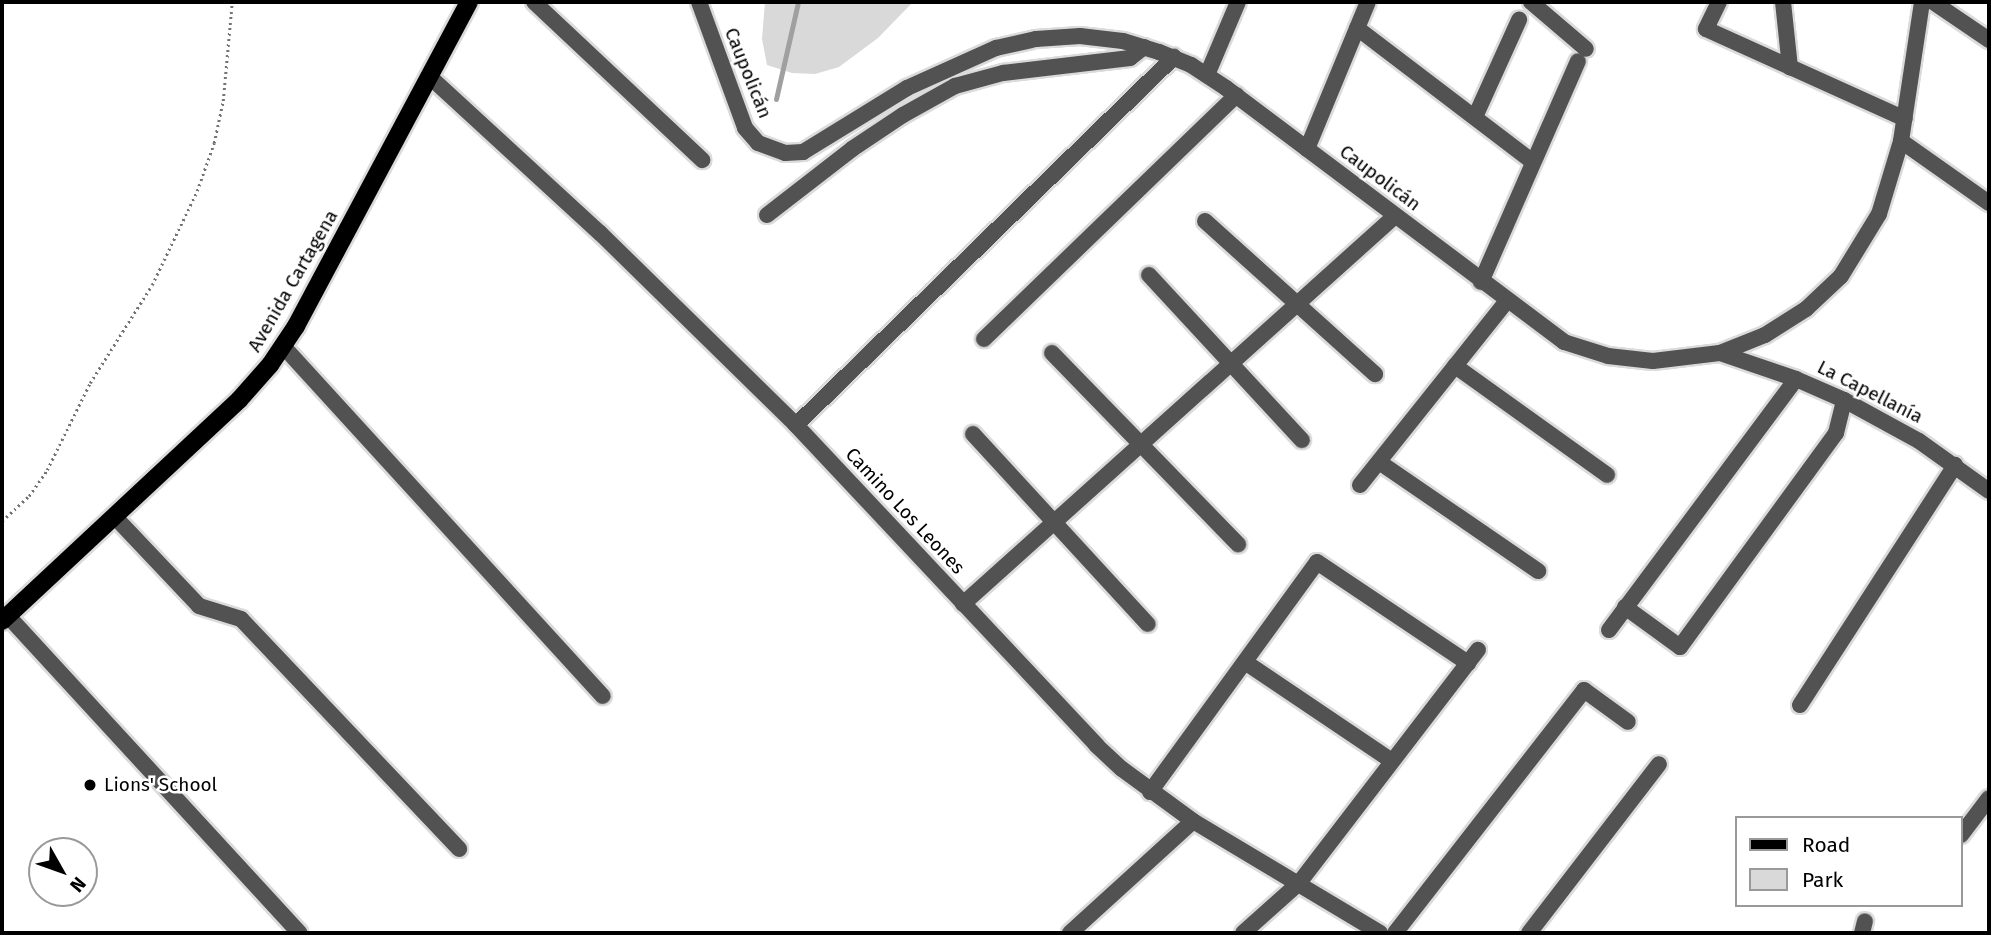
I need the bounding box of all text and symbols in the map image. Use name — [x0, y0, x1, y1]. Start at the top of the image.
street label: Caupolicán — [720, 24, 776, 122]
street label: Caupolicán — [1335, 140, 1425, 216]
street label: Avenida Cartagena — [243, 206, 343, 356]
street label: La Capellanía — [1813, 356, 1927, 428]
street label: Camino Los Leones — [841, 443, 969, 579]
place label: Lions' School — [104, 774, 217, 796]
marker: Lions' School — [82, 777, 98, 793]
legend — [1736, 816, 1963, 907]
text: Road — [1802, 832, 1850, 858]
north arrow — [28, 837, 98, 907]
text: Park — [1802, 867, 1843, 893]
text: N — [65, 872, 91, 897]

